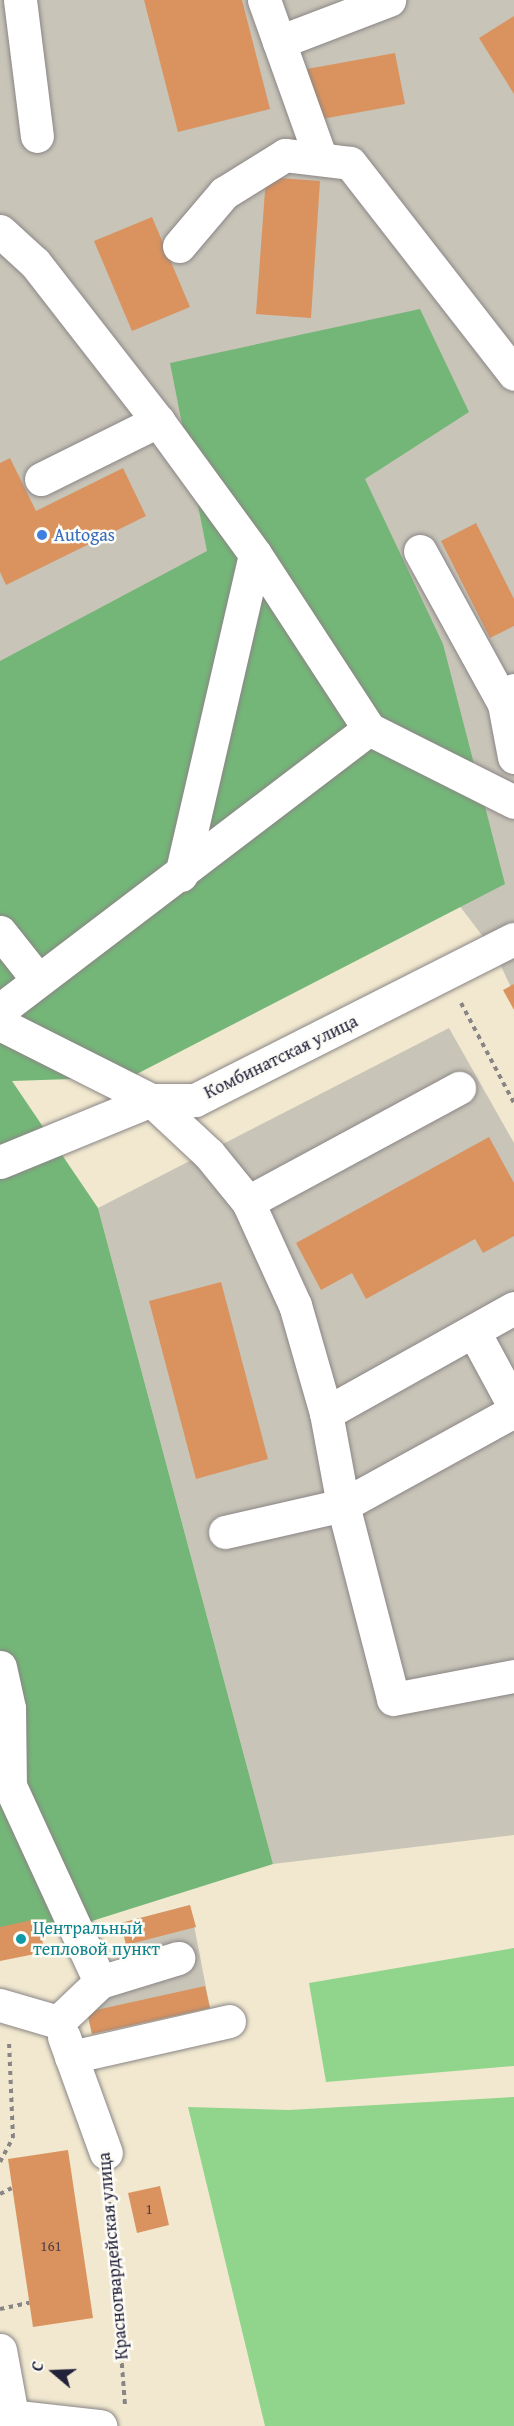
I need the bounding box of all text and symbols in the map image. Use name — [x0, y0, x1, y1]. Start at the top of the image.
place label: Autogas — [54, 524, 115, 546]
marker: Autogas — [35, 528, 49, 542]
street label: Комбинатская улица — [201, 1010, 361, 1104]
place label: Центральный тепловой пункт — [33, 1918, 160, 1960]
marker: Центральный тепловой пункт — [14, 1932, 28, 1946]
street label: Красногвардейская улица — [93, 2151, 133, 2361]
house number: 1 — [145, 2200, 153, 2218]
house number: 161 — [40, 2237, 62, 2255]
north arrow — [24, 2342, 84, 2402]
text: С — [24, 2358, 50, 2374]

